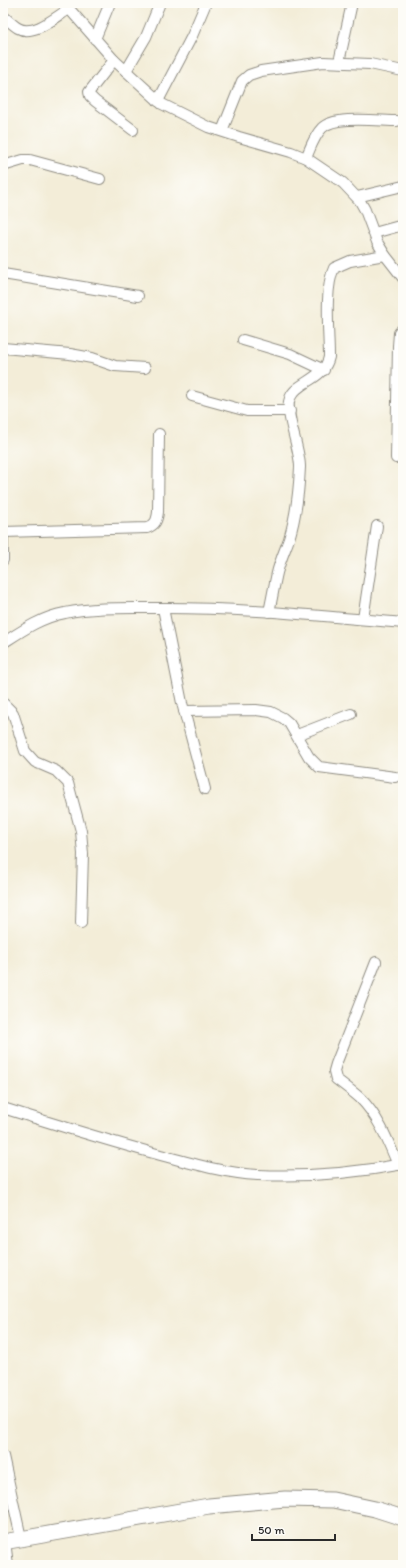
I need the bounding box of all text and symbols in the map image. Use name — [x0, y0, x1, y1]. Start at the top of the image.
scale bar — [252, 1516, 335, 1542]
text: 50 m — [258, 1523, 284, 1537]

